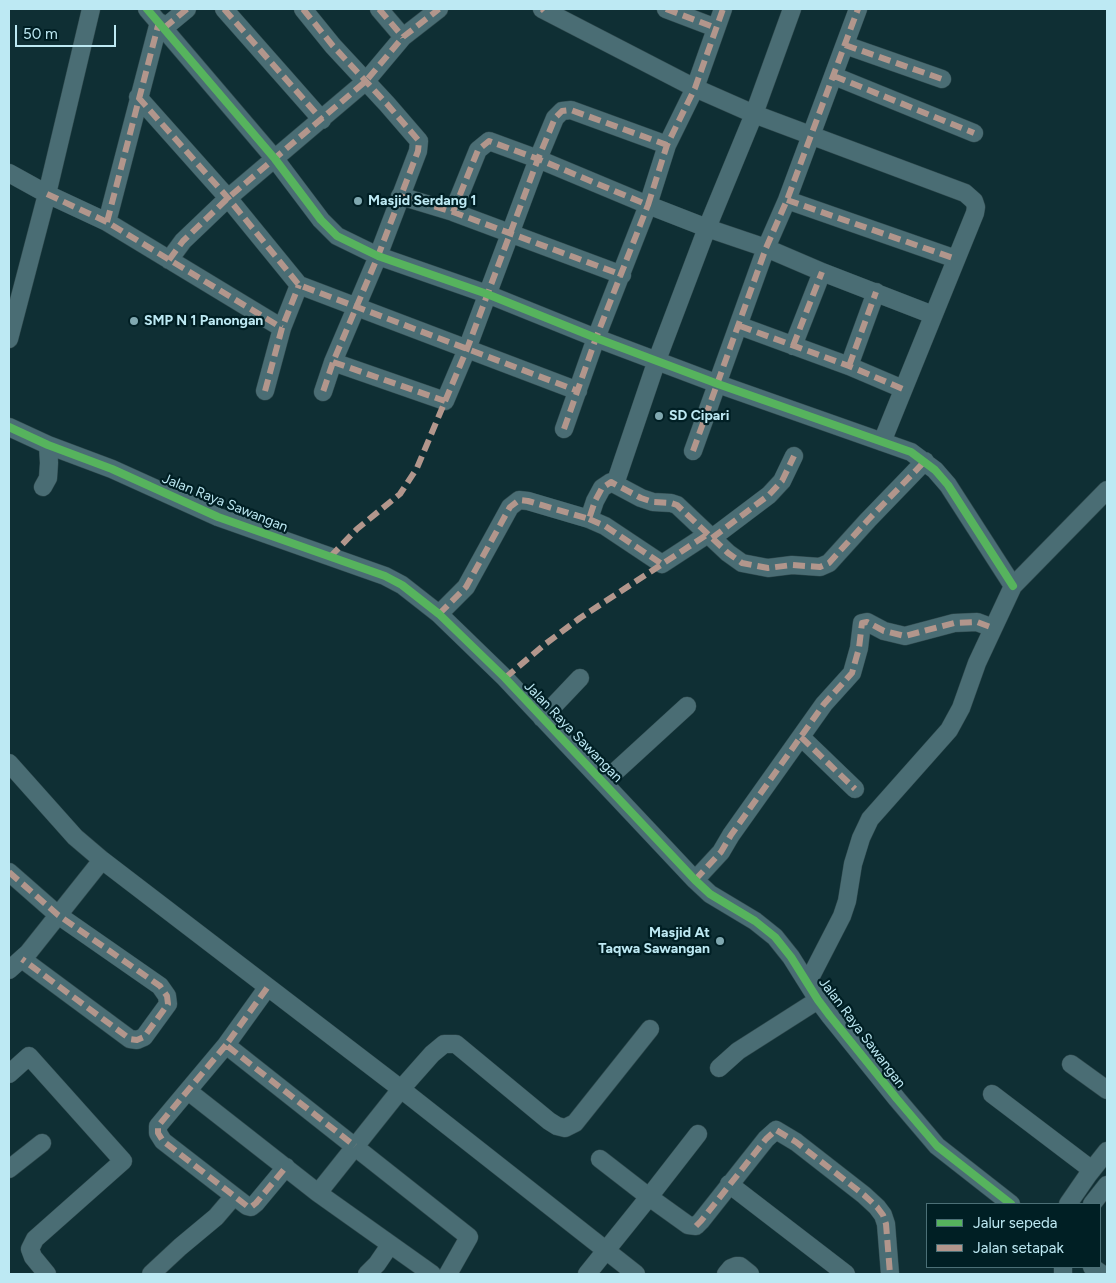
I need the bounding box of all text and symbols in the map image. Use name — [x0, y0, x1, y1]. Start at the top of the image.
scale bar — [18, 15, 119, 47]
text: 50 m — [23, 25, 58, 43]
place label: Masjid Serdang 1 — [368, 193, 476, 209]
marker: Masjid Serdang 1 — [352, 195, 364, 207]
place label: SMP N 1 Panongan — [144, 313, 263, 329]
marker: SMP N 1 Panongan — [128, 315, 140, 327]
place label: SD Cipari — [669, 408, 729, 424]
marker: SD Cipari — [653, 410, 665, 422]
street label: Jalan Raya Sawangan — [160, 470, 290, 536]
street label: Jalan Raya Sawangan — [520, 678, 626, 786]
place label: Masjid At Taqwa Sawangan — [598, 925, 710, 958]
marker: Masjid At Taqwa Sawangan — [714, 935, 726, 947]
street label: Jalan Raya Sawangan — [815, 974, 909, 1092]
legend — [926, 1203, 1101, 1268]
text: Jalur sepeda — [973, 1214, 1058, 1232]
text: Jalan setapak — [973, 1239, 1064, 1257]

